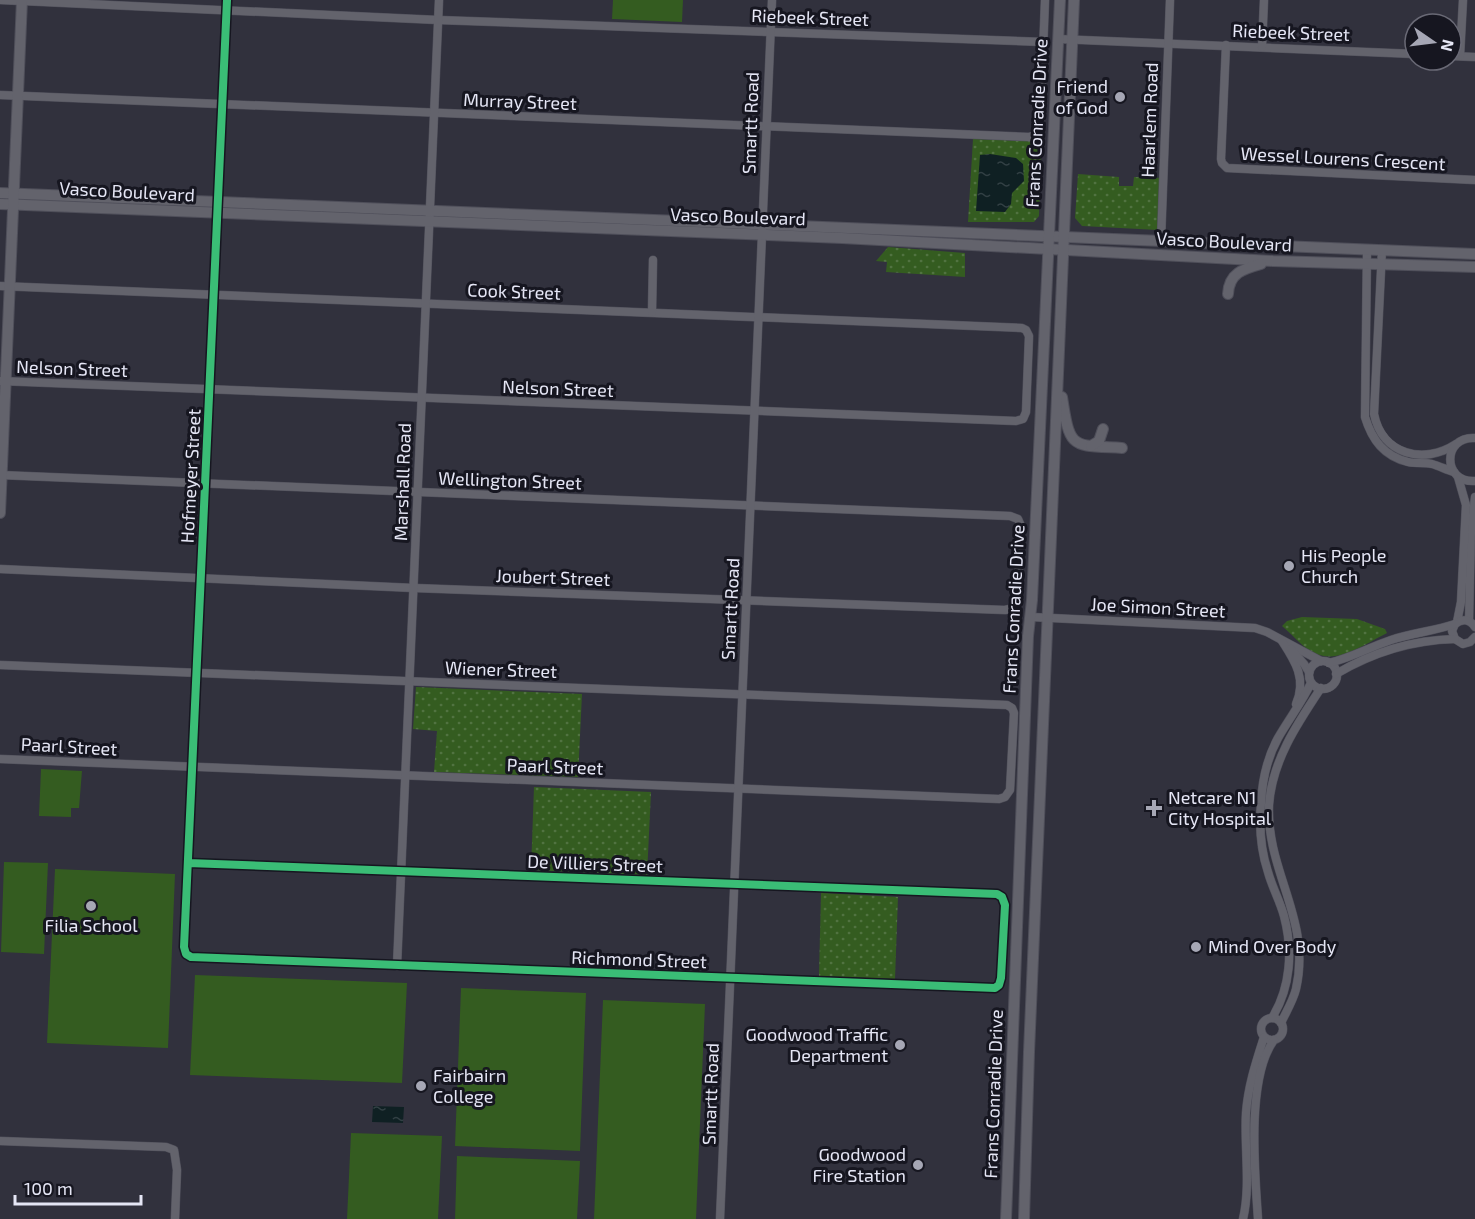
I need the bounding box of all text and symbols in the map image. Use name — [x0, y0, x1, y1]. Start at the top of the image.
street label: Riebeek Street — [751, 4, 869, 30]
north arrow — [1403, 12, 1463, 72]
street label: Riebeek Street — [1232, 19, 1350, 45]
street label: Frans Conradie Drive — [1021, 38, 1051, 208]
text: N — [1437, 38, 1459, 54]
street label: Haarlem Road — [1136, 62, 1162, 178]
street label: Smartt Road — [737, 72, 763, 174]
place label: Friend of God — [1055, 75, 1108, 118]
street label: Murray Street — [463, 88, 577, 114]
marker: Friend of God — [1113, 90, 1127, 104]
street label: Wessel Lourens Crescent — [1240, 142, 1446, 174]
street label: Vasco Boulevard — [59, 176, 195, 206]
street label: Vasco Boulevard — [670, 203, 806, 229]
street label: Vasco Boulevard — [1156, 226, 1292, 256]
street label: Cook Street — [467, 278, 561, 304]
street label: Nelson Street — [16, 355, 128, 381]
street label: Nelson Street — [502, 375, 614, 401]
street label: Hofmeyer Street — [175, 408, 205, 544]
street label: Marshall Road — [389, 423, 415, 541]
street label: Wellington Street — [438, 467, 582, 494]
street label: Frans Conradie Drive — [998, 524, 1028, 694]
place label: His People Church — [1301, 544, 1387, 587]
street label: Smartt Road — [716, 557, 744, 661]
marker: His People Church — [1282, 559, 1296, 573]
street label: Joubert Street — [495, 564, 611, 590]
street label: Joe Simon Street — [1090, 592, 1226, 622]
street label: Wiener Street — [445, 656, 558, 682]
street label: Paarl Street — [20, 732, 118, 760]
street label: Paarl Street — [506, 753, 604, 779]
place label: Netcare N1 City Hospital — [1168, 786, 1272, 829]
marker: Netcare N1 City Hospital — [1145, 799, 1163, 817]
street label: De Villiers Street — [527, 850, 663, 876]
marker: Filia School — [84, 899, 98, 913]
place label: Filia School — [44, 914, 138, 936]
place label: Mind Over Body — [1208, 935, 1337, 957]
marker: Mind Over Body — [1189, 940, 1203, 954]
street label: Richmond Street — [571, 946, 707, 972]
street label: Frans Conradie Drive — [979, 1009, 1007, 1179]
place label: Goodwood Traffic Department — [745, 1023, 888, 1066]
marker: Goodwood Traffic Department — [893, 1038, 907, 1052]
street label: Smartt Road — [697, 1043, 723, 1145]
place label: Fairbairn College — [433, 1064, 506, 1107]
marker: Fairbairn College — [414, 1079, 428, 1093]
place label: Goodwood Fire Station — [812, 1143, 906, 1186]
marker: Goodwood Fire Station — [911, 1158, 925, 1172]
scale bar — [15, 1168, 141, 1206]
text: 100 m — [24, 1177, 73, 1199]

